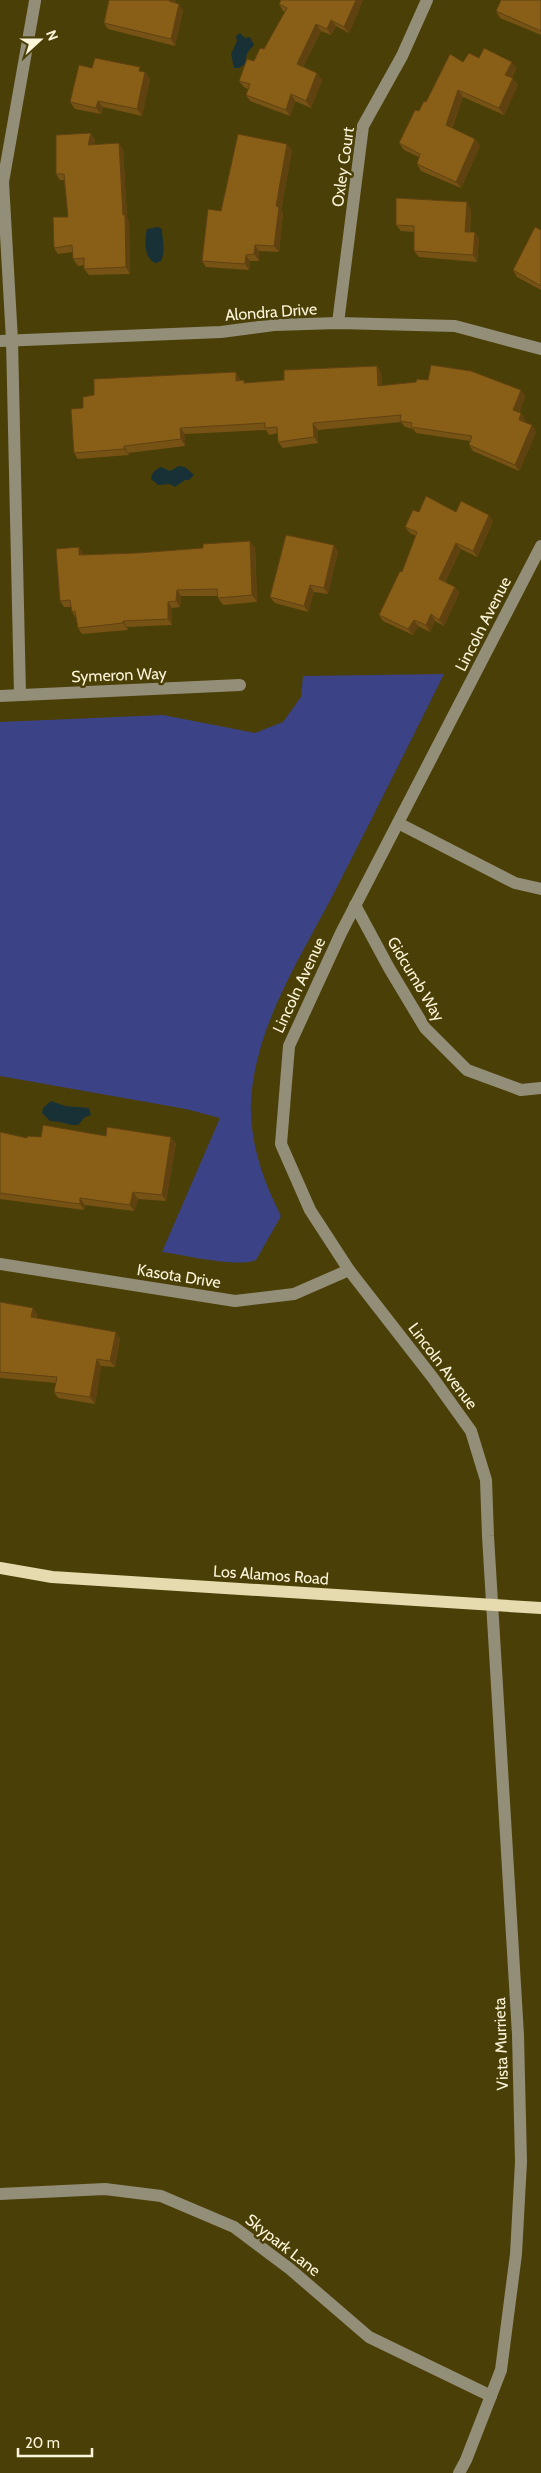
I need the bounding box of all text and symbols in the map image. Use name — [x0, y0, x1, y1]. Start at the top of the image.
north arrow — [15, 15, 65, 65]
text: N — [42, 27, 62, 43]
street label: Oxley Court — [328, 125, 358, 208]
street label: Alondra Drive — [224, 299, 318, 325]
street label: Lincoln Avenue — [451, 574, 515, 674]
street label: Symeron Way — [71, 664, 167, 686]
street label: Gidcumb Way — [383, 933, 449, 1025]
street label: Lincoln Avenue — [269, 934, 329, 1036]
street label: Kasota Drive — [136, 1260, 222, 1292]
street label: Lincoln Avenue — [404, 1319, 482, 1413]
street label: Los Alamos Road — [213, 1561, 329, 1589]
street label: Vista Murrieta — [490, 1997, 512, 2091]
street label: Skypark Lane — [242, 2210, 324, 2280]
scale bar — [18, 2426, 91, 2458]
text: 20 m — [25, 2434, 60, 2452]

